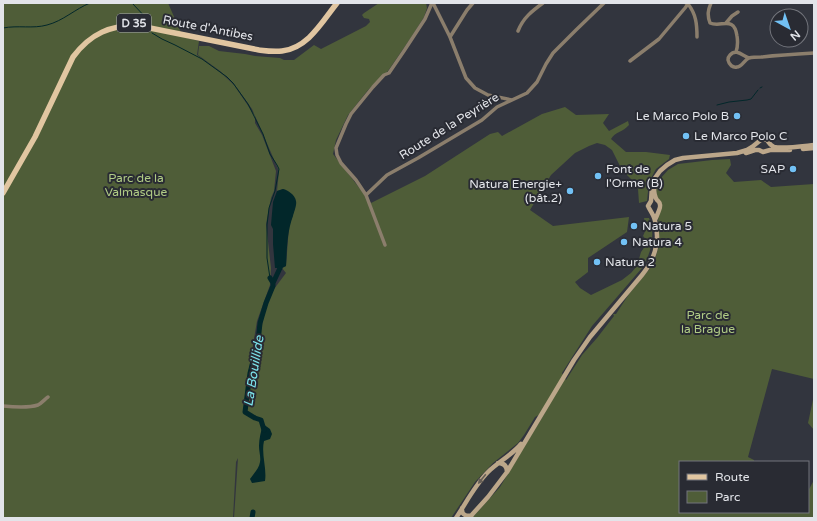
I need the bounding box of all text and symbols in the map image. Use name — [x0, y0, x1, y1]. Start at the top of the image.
north arrow — [769, 8, 809, 48]
street label: Route d'Antibes — [162, 12, 254, 44]
road number: D 35 — [117, 14, 151, 32]
text: N — [788, 27, 803, 43]
street label: Route de la Peyrière — [397, 90, 501, 162]
place label: Le Marco Polo B — [636, 109, 729, 123]
marker: Le Marco Polo B — [732, 111, 742, 121]
place label: Le Marco Polo C — [694, 129, 787, 143]
marker: Le Marco Polo C — [681, 131, 691, 141]
place label: Font de l'Orme (B) — [606, 162, 663, 190]
place label: SAP — [761, 162, 785, 176]
marker: SAP — [788, 164, 798, 174]
park label: Parc de la Valmasque — [105, 171, 168, 199]
marker: Font de l'Orme (B) — [593, 171, 603, 181]
place label: Natura Energie+ (bât.2) — [469, 177, 562, 205]
marker: Natura Energie+ (bât.2) — [565, 186, 575, 196]
place label: Natura 5 — [642, 219, 692, 233]
marker: Natura 5 — [629, 221, 639, 231]
place label: Natura 4 — [632, 235, 683, 249]
marker: Natura 4 — [619, 237, 629, 247]
place label: Natura 2 — [605, 255, 655, 269]
marker: Natura 2 — [592, 257, 602, 267]
park label: Parc de la Brague — [681, 308, 735, 336]
water label: La Bouillide — [240, 334, 268, 408]
legend — [679, 461, 809, 513]
text: Route — [715, 470, 750, 484]
one-way arrow — [477, 474, 486, 485]
text: Parc — [715, 490, 740, 504]

